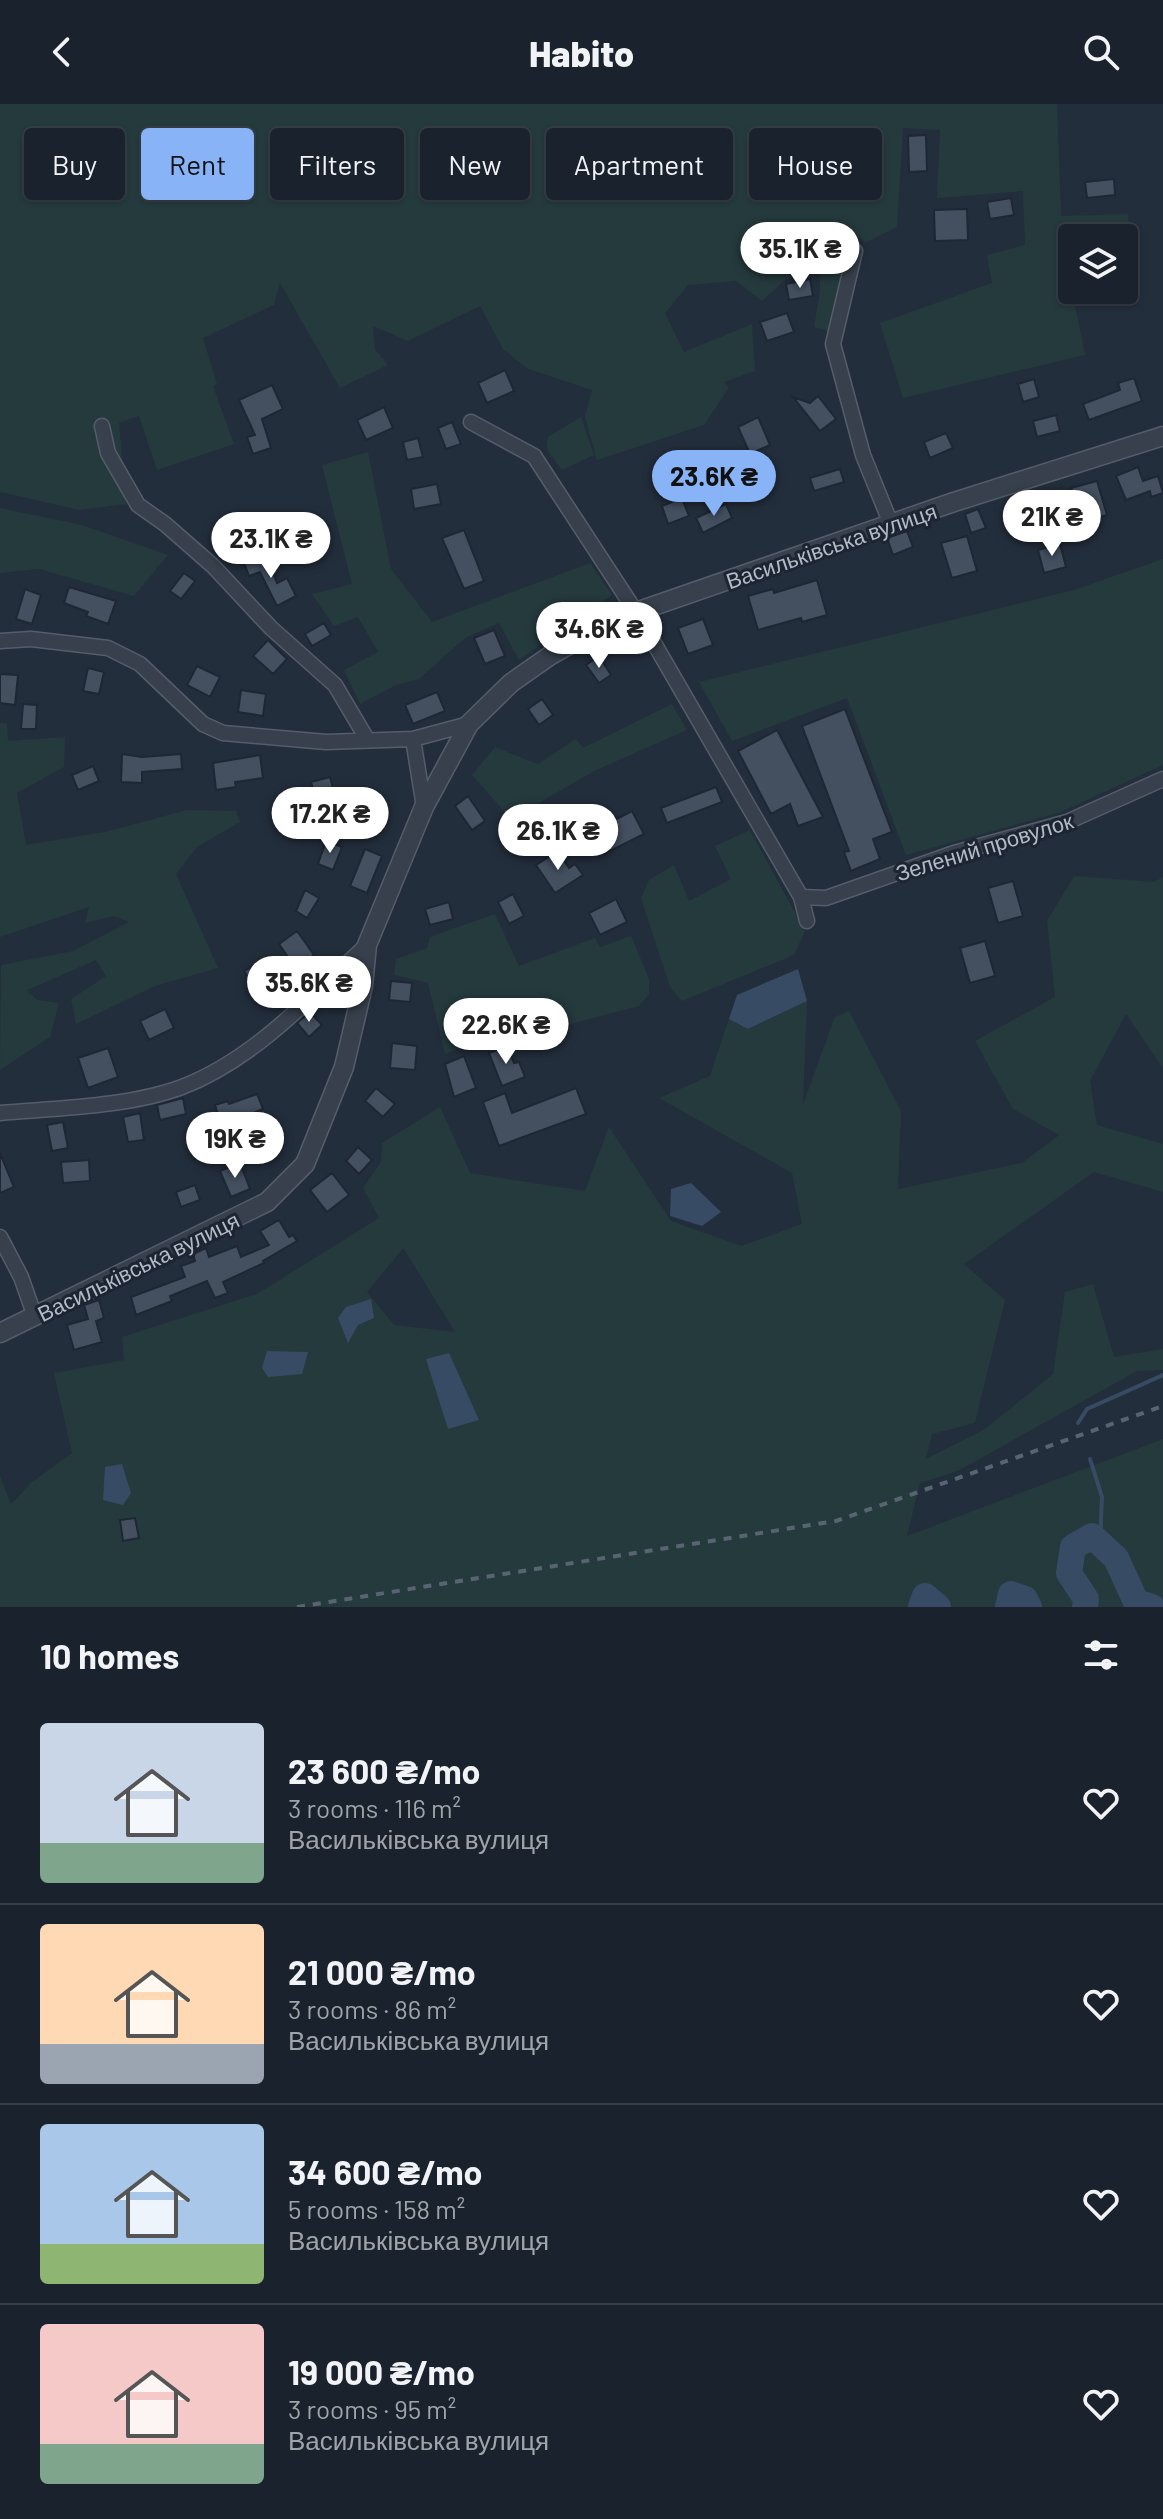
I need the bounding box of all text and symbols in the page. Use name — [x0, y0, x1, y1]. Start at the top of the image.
icon: back — [40, 30, 84, 74]
icon: search — [1079, 30, 1123, 74]
text: Habito — [529, 31, 634, 74]
chip: Buy — [24, 128, 125, 200]
chip: Rent — [141, 128, 254, 200]
chip: Filters — [270, 128, 404, 200]
chip: New — [420, 128, 530, 200]
chip: Apartment — [546, 128, 733, 200]
chip: House — [749, 128, 882, 200]
pin: 35.1K ₴ — [726, 222, 874, 290]
map controls — [1058, 224, 1138, 304]
button: layers — [1058, 224, 1138, 304]
text: 35.1K ₴ — [758, 232, 842, 263]
pin: 23.6K ₴ — [640, 450, 788, 518]
text: 23.6K ₴ — [670, 460, 758, 491]
pin: 21K ₴ — [996, 490, 1108, 558]
street label: Васильківська вулиця — [722, 497, 940, 594]
text: 21K ₴ — [1021, 500, 1083, 531]
pin: 23.1K ₴ — [197, 512, 345, 580]
text: 23.1K ₴ — [229, 522, 313, 553]
pin: 34.6K ₴ — [525, 602, 673, 670]
text: 34.6K ₴ — [554, 612, 644, 643]
pin: 17.2K ₴ — [256, 787, 404, 855]
text: 17.2K ₴ — [290, 797, 370, 828]
pin: 26.1K ₴ — [484, 804, 632, 872]
street label: Зелений провулок — [892, 807, 1076, 886]
text: 26.1K ₴ — [516, 814, 600, 845]
pin: 35.6K ₴ — [235, 956, 383, 1024]
text: 35.6K ₴ — [265, 966, 353, 997]
pin: 22.6K ₴ — [432, 998, 580, 1066]
text: 22.6K ₴ — [462, 1008, 550, 1039]
pin: 19K ₴ — [179, 1112, 291, 1180]
text: 19K ₴ — [204, 1122, 266, 1153]
street label: Васильківська вулиця — [33, 1206, 243, 1327]
icon: filters — [1079, 1633, 1123, 1677]
text: 10 homes — [40, 1635, 179, 1676]
text: 23 600 ₴/mo — [288, 1750, 481, 1791]
icon: home — [104, 1755, 200, 1851]
icon: heart — [1079, 1781, 1123, 1825]
text: 3 rooms · 116 m² — [288, 1792, 461, 1823]
text: Васильківська вулиця — [288, 1823, 549, 1854]
text: 21 000 ₴/mo — [288, 1951, 476, 1992]
icon: home — [104, 1956, 200, 2052]
icon: heart — [1079, 1982, 1123, 2026]
text: 3 rooms · 86 m² — [288, 1993, 456, 2024]
text: Васильківська вулиця — [288, 2024, 549, 2055]
text: 34 600 ₴/mo — [288, 2151, 483, 2192]
icon: home — [104, 2156, 200, 2252]
icon: heart — [1079, 2182, 1123, 2226]
text: 5 rooms · 158 m² — [288, 2193, 465, 2224]
text: Васильківська вулиця — [288, 2224, 549, 2255]
text: 19 000 ₴/mo — [288, 2351, 475, 2392]
icon: home — [104, 2356, 200, 2452]
icon: heart — [1079, 2382, 1123, 2426]
text: 3 rooms · 95 m² — [288, 2393, 456, 2424]
text: Васильківська вулиця — [288, 2424, 549, 2455]

